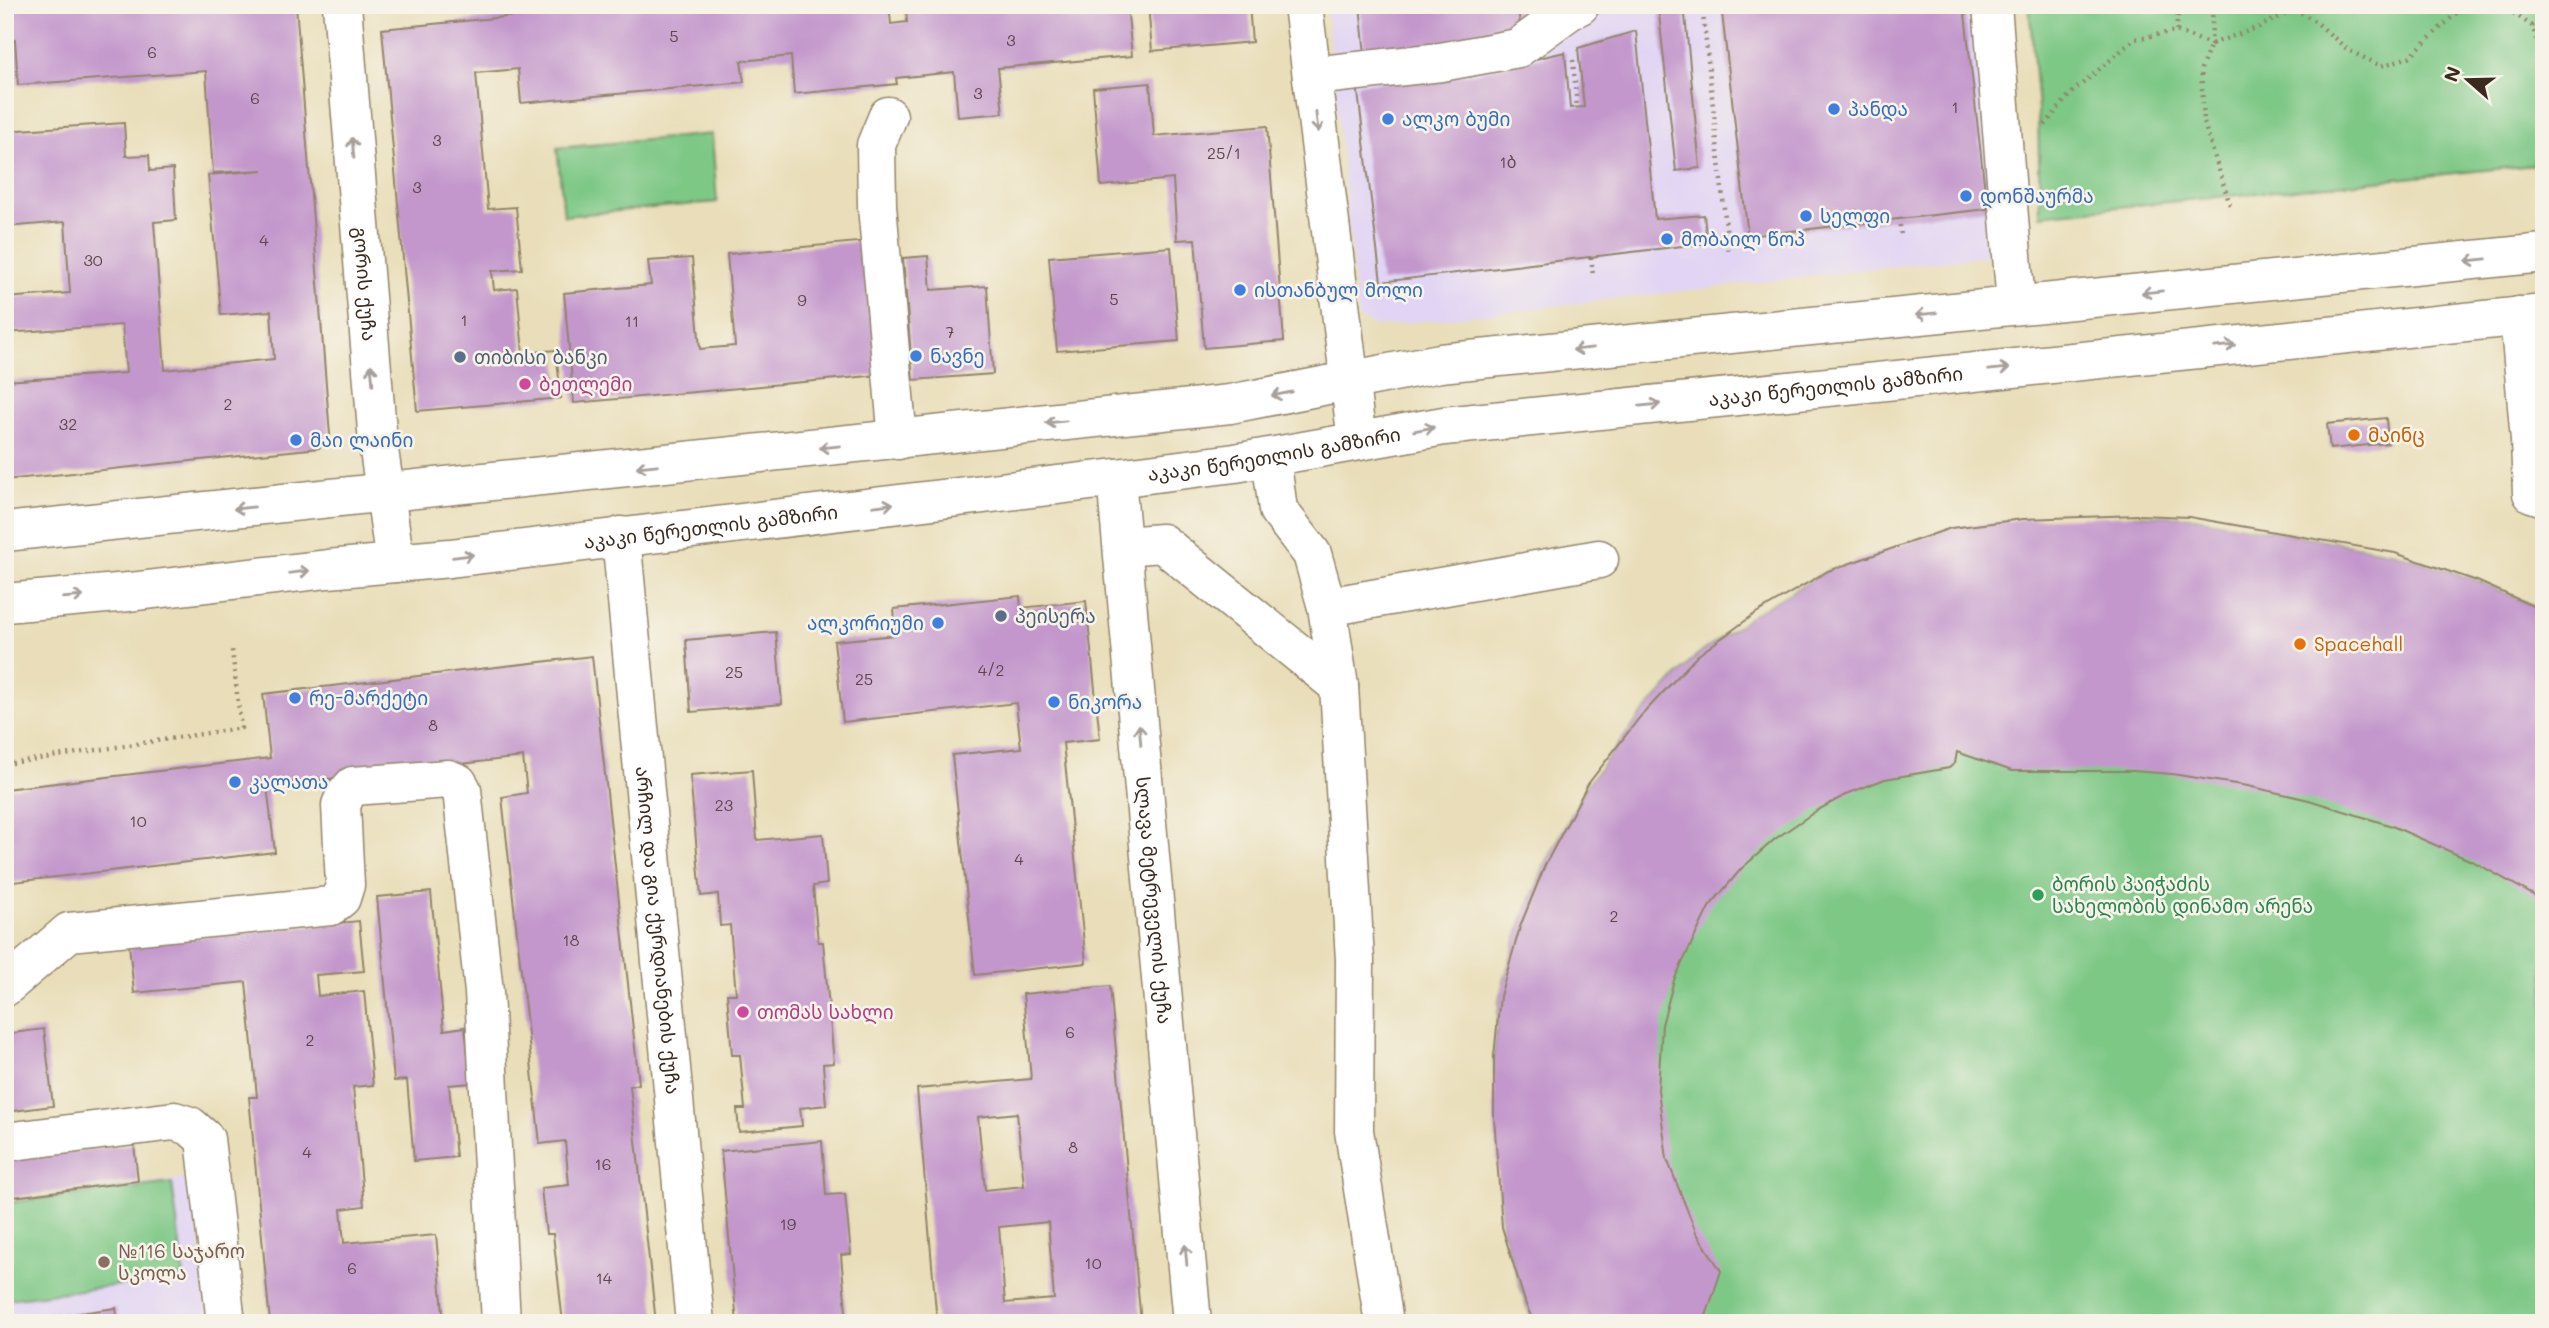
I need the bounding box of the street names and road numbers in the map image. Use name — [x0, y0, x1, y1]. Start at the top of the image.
street label: გორის ქუჩა — [348, 226, 383, 342]
street label: აკაკი წერეთლის გამზირი — [1707, 360, 1964, 411]
street label: აკაკი წერეთლის გამზირი — [1146, 421, 1402, 486]
street label: აკაკი წერეთლის გამზირი — [582, 499, 839, 554]
street label: არჩილ და გია ქურდიანების ქუჩა — [631, 765, 686, 1095]
street label: სლავა მეტრეველის ქუჩა — [1131, 775, 1178, 1025]

